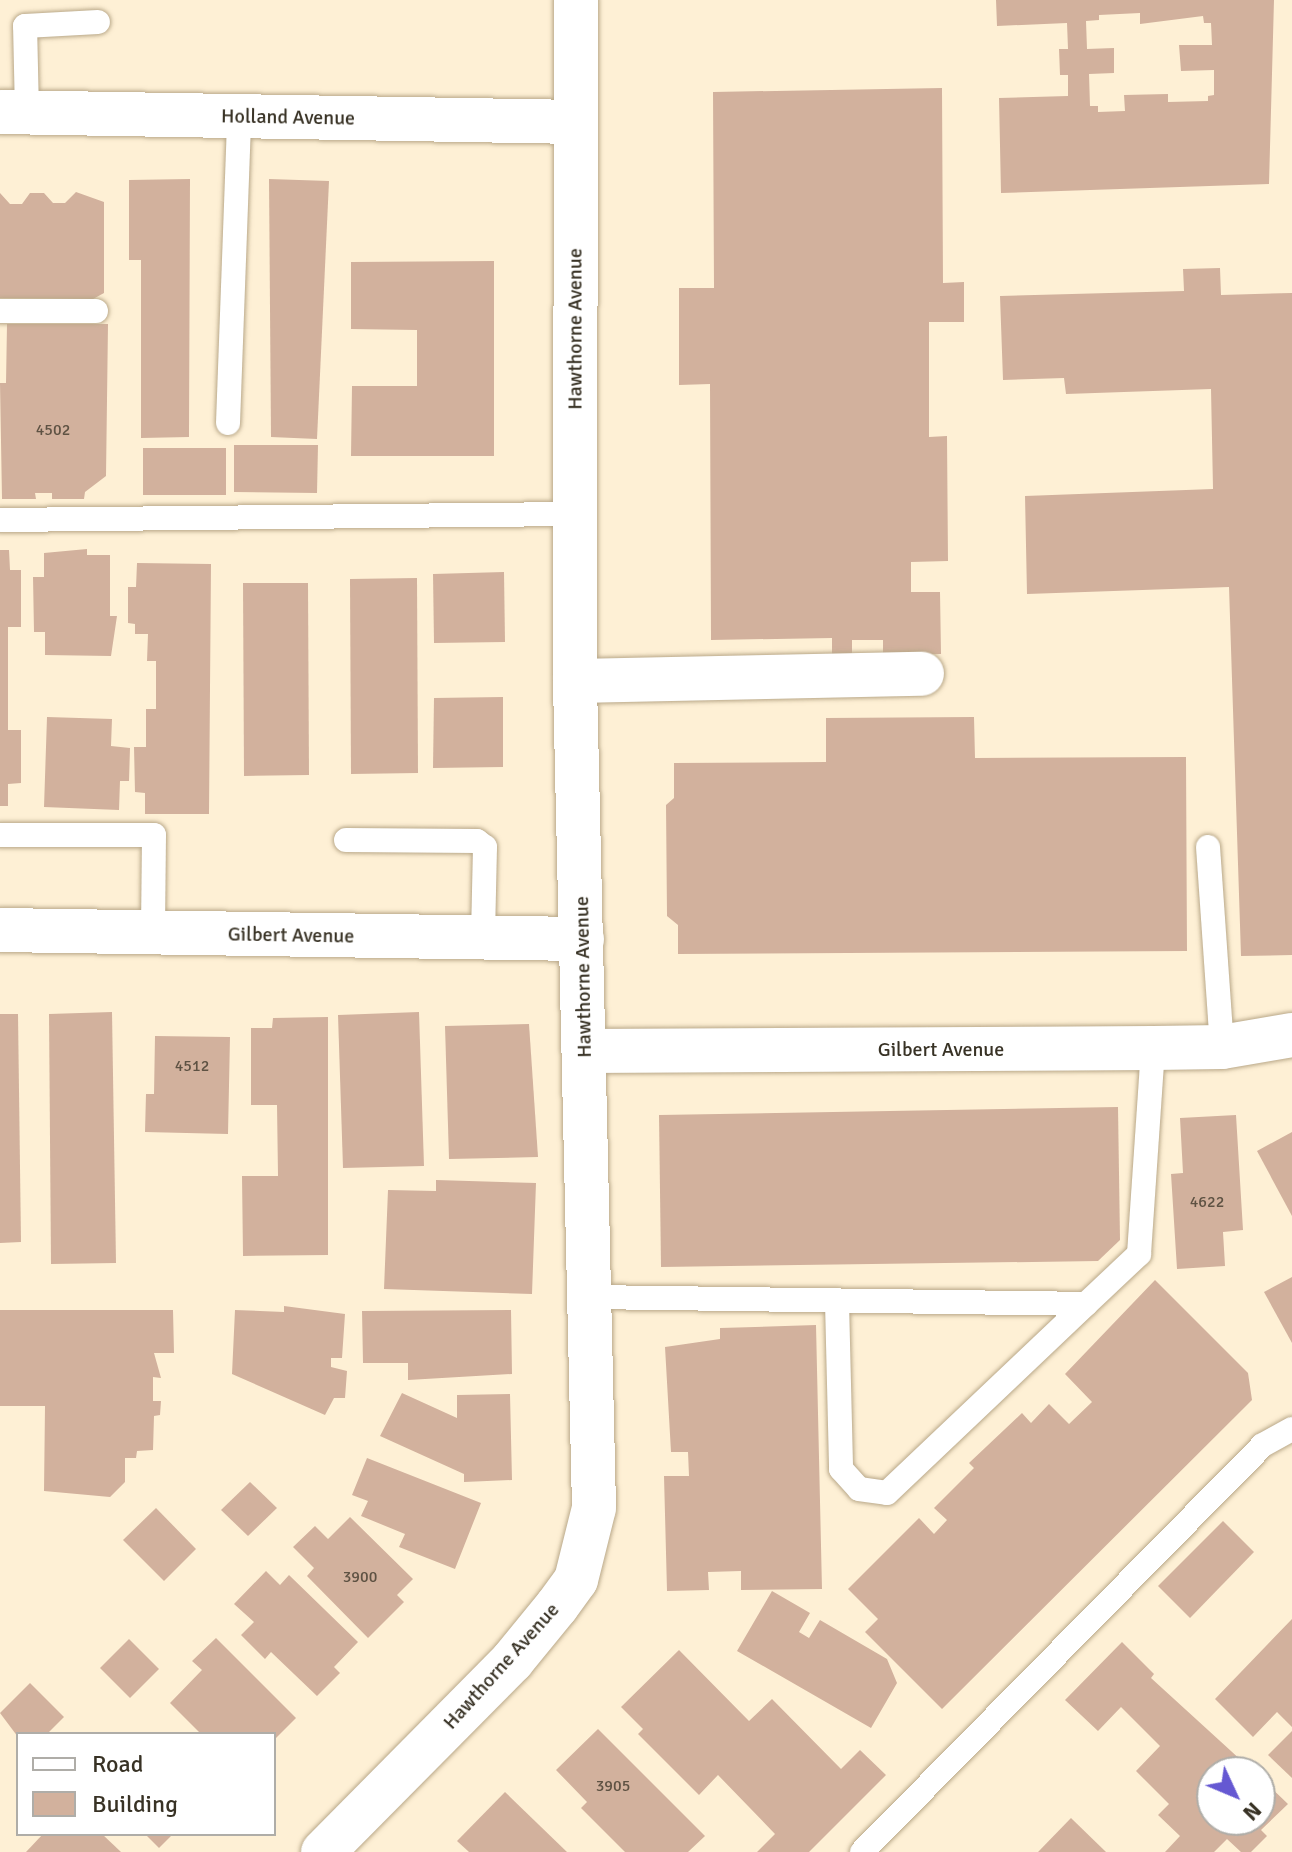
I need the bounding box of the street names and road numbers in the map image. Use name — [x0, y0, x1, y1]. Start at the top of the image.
street label: Holland Avenue — [221, 104, 355, 130]
street label: Hawthorne Avenue — [563, 248, 587, 410]
street label: Hawthorne Avenue — [570, 896, 596, 1058]
street label: Gilbert Avenue — [228, 922, 354, 948]
street label: Gilbert Avenue — [878, 1037, 1004, 1061]
street label: Hawthorne Avenue — [438, 1598, 564, 1734]

